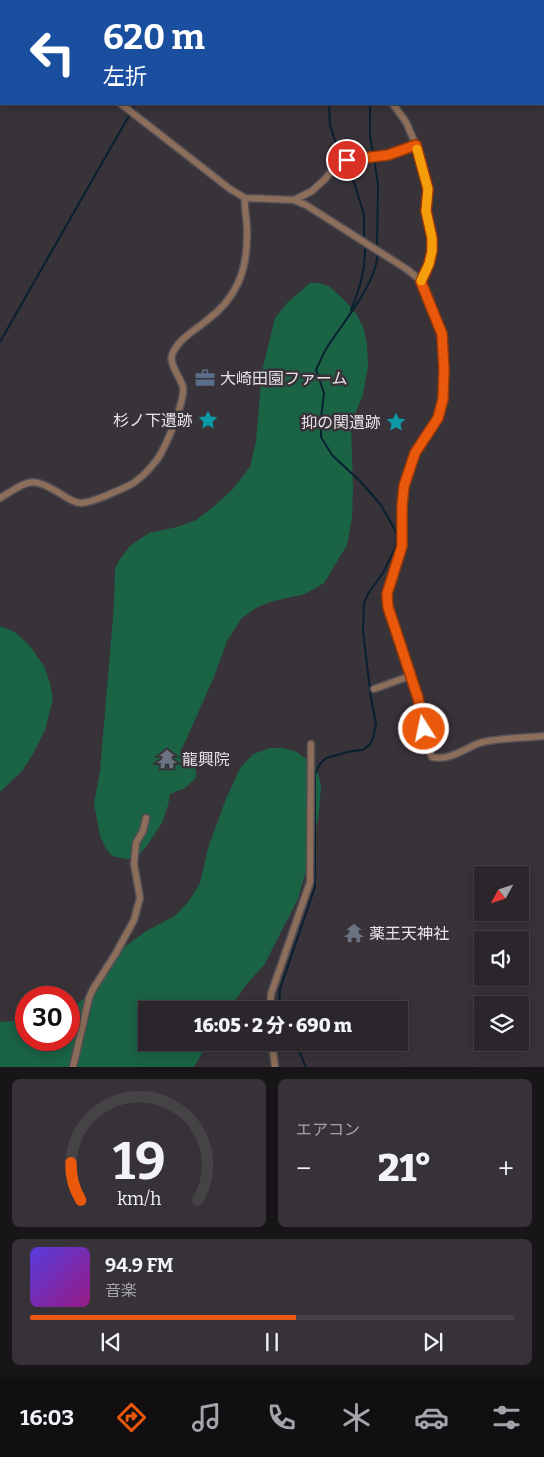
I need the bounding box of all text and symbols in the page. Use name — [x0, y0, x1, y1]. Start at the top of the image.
text: 620 m — [103, 16, 205, 58]
icon: left — [20, 20, 85, 85]
text: 左折 — [103, 63, 147, 90]
pin — [326, 139, 368, 181]
icon: arrive — [333, 146, 361, 174]
office icon: 大崎田園ファーム — [194, 367, 216, 389]
place label: 大崎田園ファーム — [220, 369, 348, 388]
place icon: 杉ノ下遺跡 — [197, 409, 219, 431]
place label: 杉ノ下遺跡 — [113, 411, 193, 430]
place icon: 抑の関遺跡 — [385, 411, 407, 433]
place label: 抑の関遺跡 — [301, 413, 381, 432]
position arrow — [397, 702, 449, 754]
temple icon: 龍興院 — [156, 748, 178, 770]
place label: 龍興院 — [182, 750, 230, 769]
north arrow — [474, 866, 529, 921]
map controls — [474, 866, 529, 1051]
temple icon: 薬王天神社 — [343, 922, 365, 944]
place label: 薬王天神社 — [369, 924, 449, 943]
button: sound — [474, 931, 529, 986]
speed limit sign: 30 — [15, 986, 80, 1051]
button: layers — [474, 996, 529, 1051]
text: 16:05 · 2 分 · 690 m — [194, 1014, 352, 1037]
text: エアコン — [296, 1120, 360, 1139]
text: 19 — [112, 1130, 166, 1193]
text: 21° — [378, 1145, 432, 1191]
text: − — [296, 1152, 311, 1185]
text: + — [498, 1152, 514, 1185]
text: km/h — [117, 1188, 161, 1210]
text: 94.9 FM — [105, 1254, 173, 1277]
text: 音楽 — [105, 1281, 137, 1300]
icon: previous — [97, 1328, 125, 1356]
icon: pause — [258, 1328, 286, 1356]
icon: next — [419, 1328, 447, 1356]
icon: directions — [114, 1400, 149, 1435]
icon: music — [189, 1400, 224, 1435]
icon: phone — [264, 1400, 299, 1435]
icon: climate — [339, 1400, 374, 1435]
icon: car — [414, 1400, 449, 1435]
icon: filters — [489, 1400, 524, 1435]
text: 16:03 — [20, 1404, 74, 1431]

